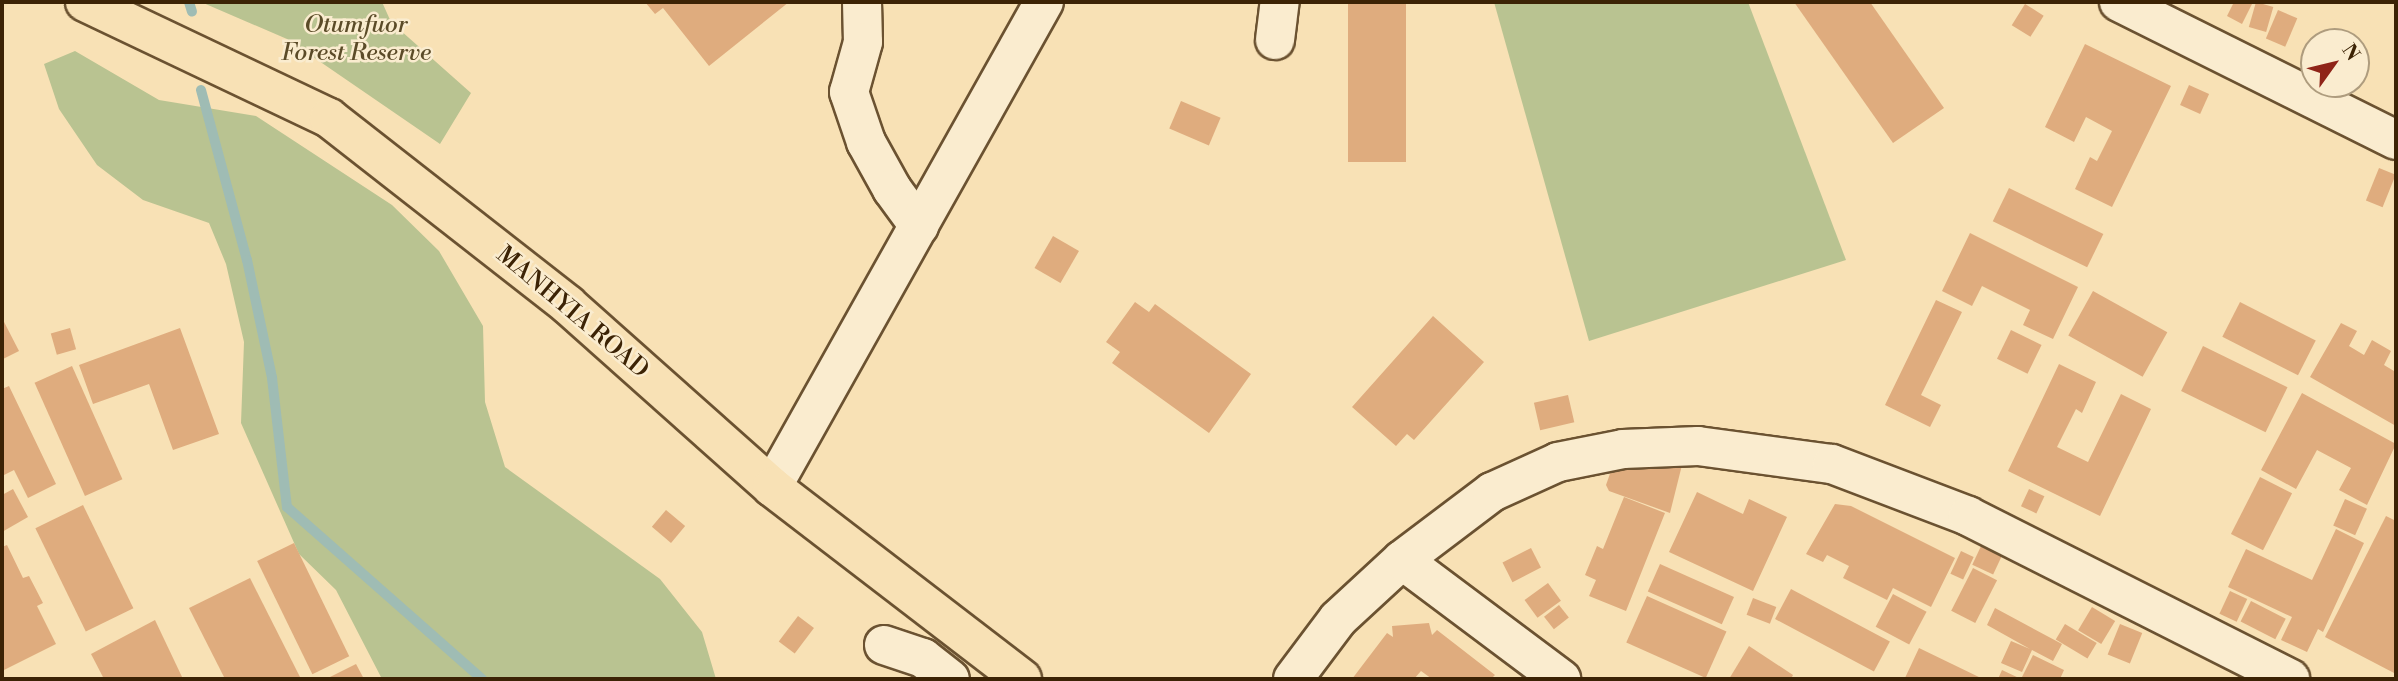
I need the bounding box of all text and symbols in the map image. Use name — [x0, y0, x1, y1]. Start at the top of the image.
park label: Otumfuor Forest Reserve — [281, 12, 431, 68]
north arrow — [2300, 28, 2370, 98]
text: N — [2337, 39, 2365, 65]
street label: MANHYIA ROAD — [490, 241, 654, 385]

